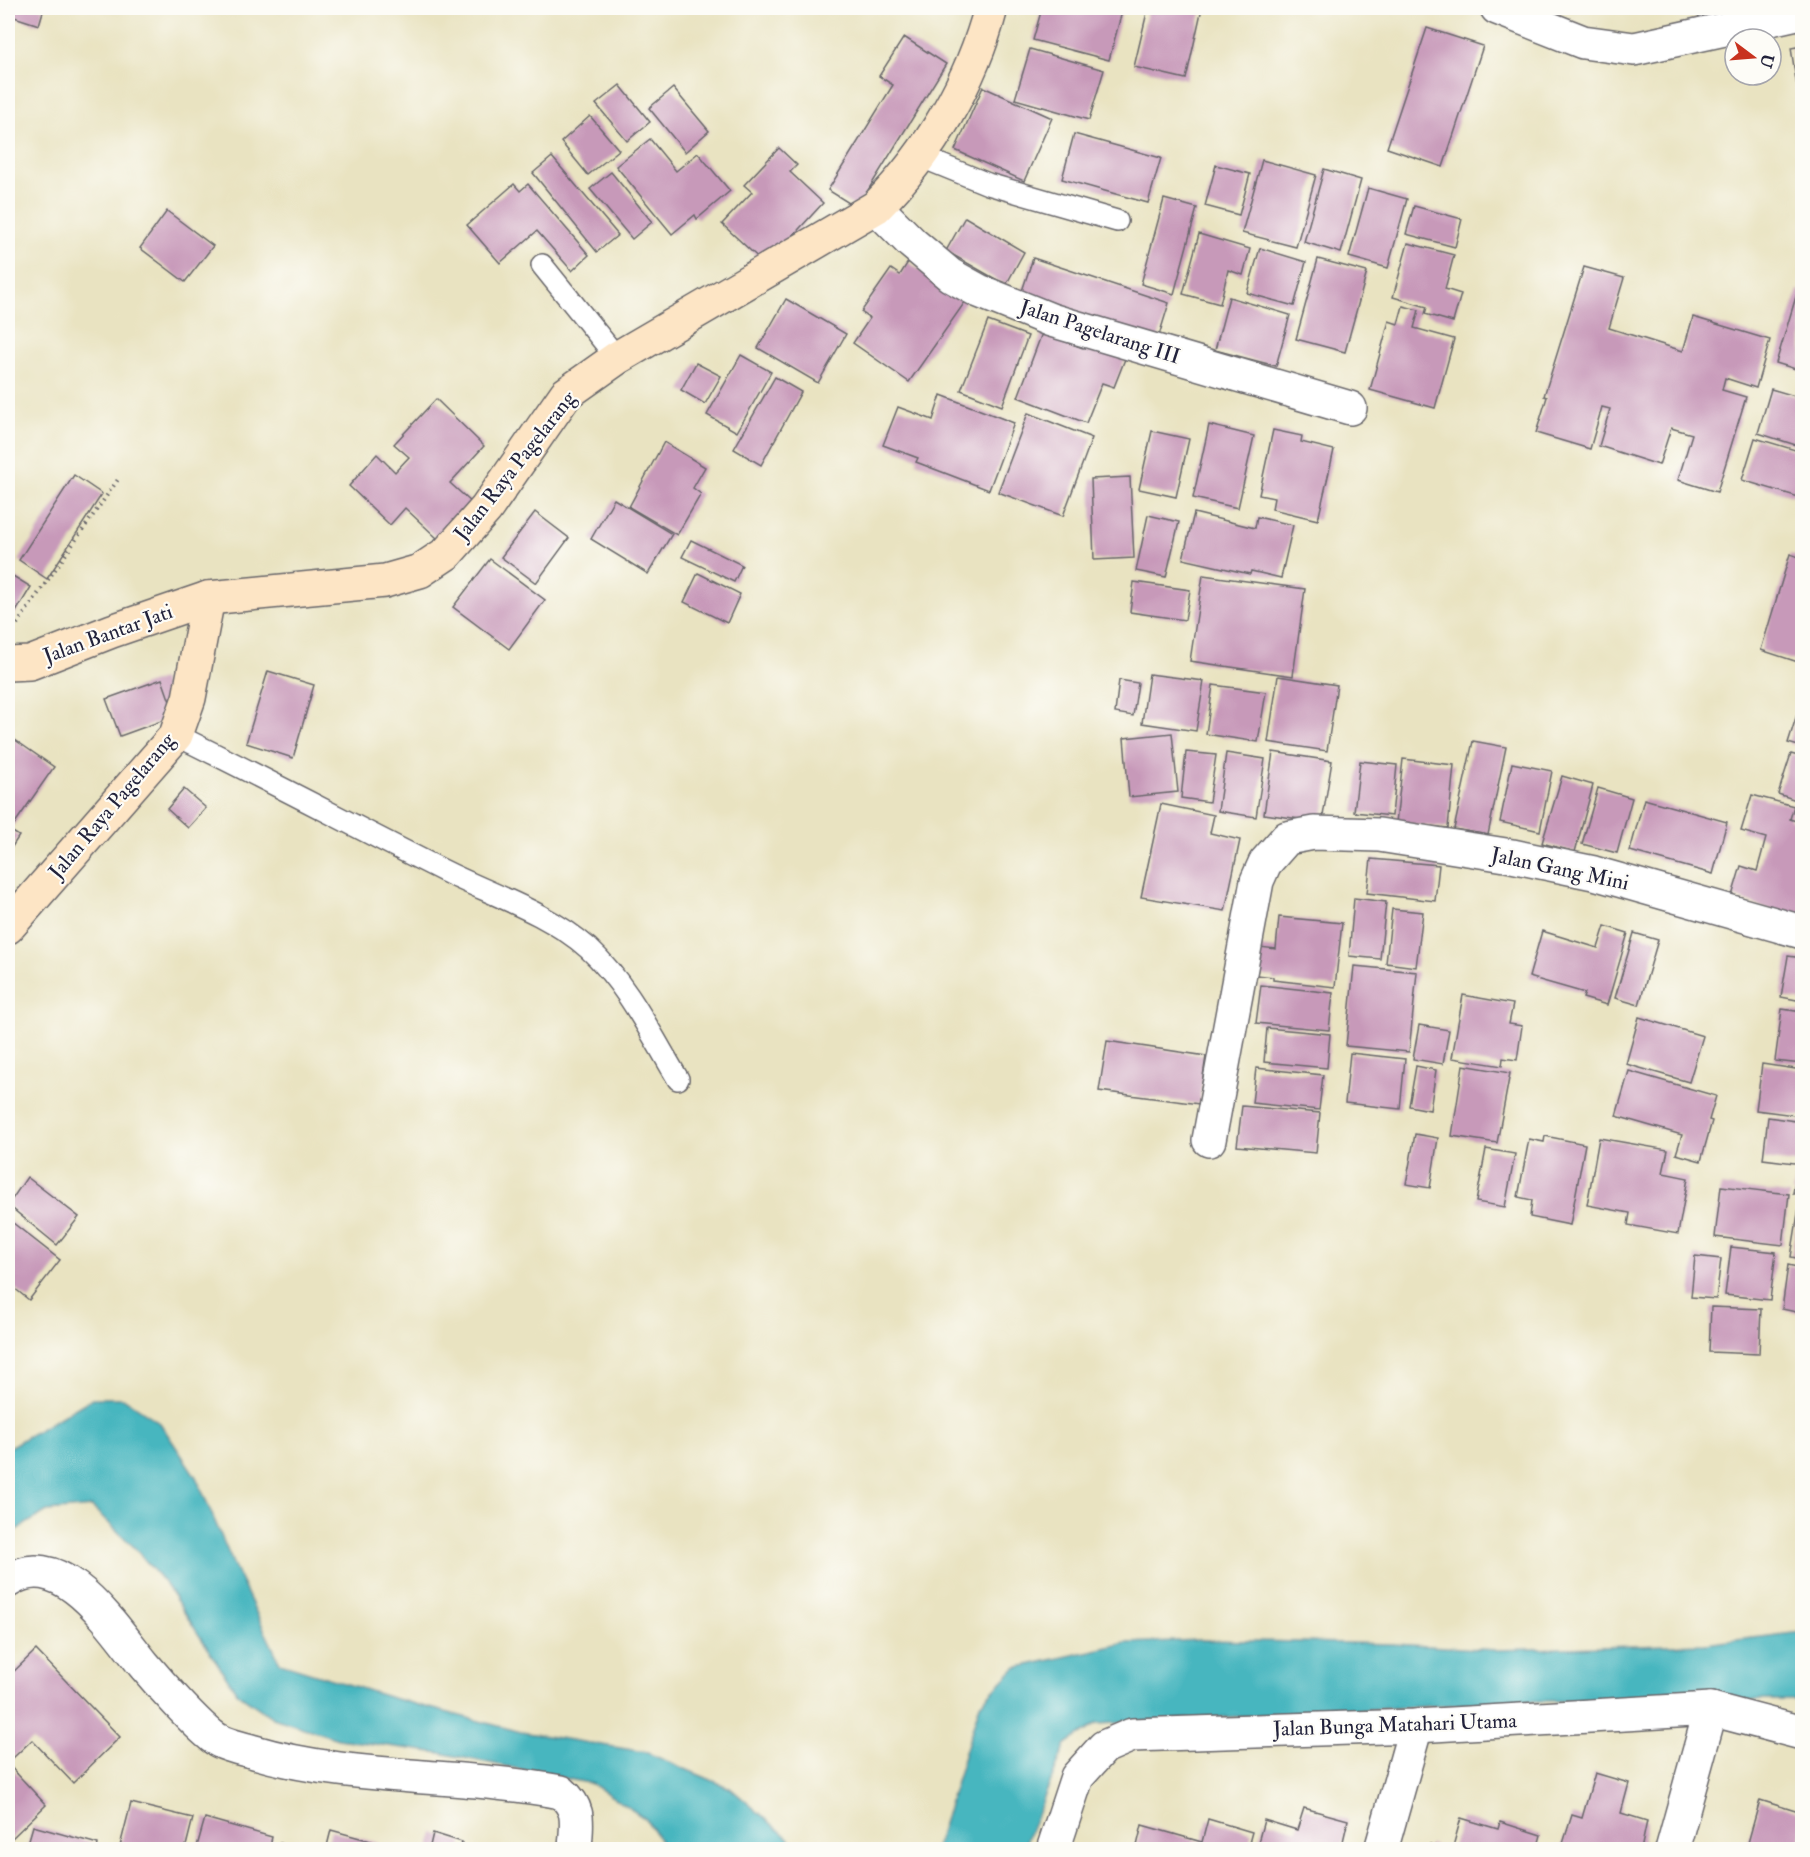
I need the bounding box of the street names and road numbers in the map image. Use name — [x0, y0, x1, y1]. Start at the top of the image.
street label: Jalan Pagelarang III — [1015, 293, 1184, 371]
street label: Jalan Raya Pagelarang — [447, 385, 582, 547]
street label: Jalan Bantar Jati — [39, 598, 177, 670]
street label: Jalan Raya Pagelarang — [42, 727, 182, 885]
street label: Jalan Gang Mini — [1488, 841, 1632, 897]
street label: Jalan Bunga Matahari Utama — [1272, 1707, 1518, 1743]

